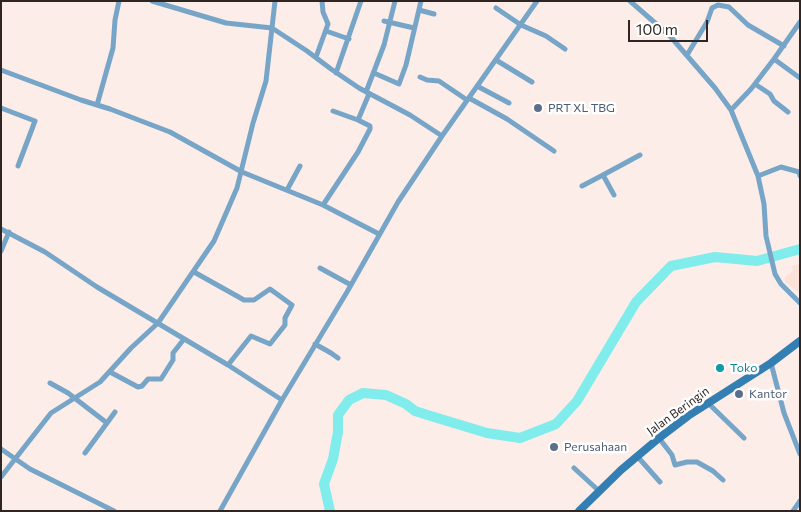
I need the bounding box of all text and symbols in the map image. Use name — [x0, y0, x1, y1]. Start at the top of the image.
scale bar — [631, 10, 711, 42]
text: 100 m — [636, 20, 678, 38]
place label: PRT XL TBG — [548, 101, 615, 115]
marker: PRT XL TBG — [532, 102, 544, 114]
place label: Toko — [730, 361, 757, 375]
marker: Toko — [714, 362, 726, 374]
street label: Jalan Beringin — [644, 384, 712, 438]
place label: Kantor — [749, 387, 787, 401]
marker: Kantor — [733, 388, 745, 400]
place label: Perusahaan — [564, 440, 627, 454]
marker: Perusahaan — [548, 441, 560, 453]

